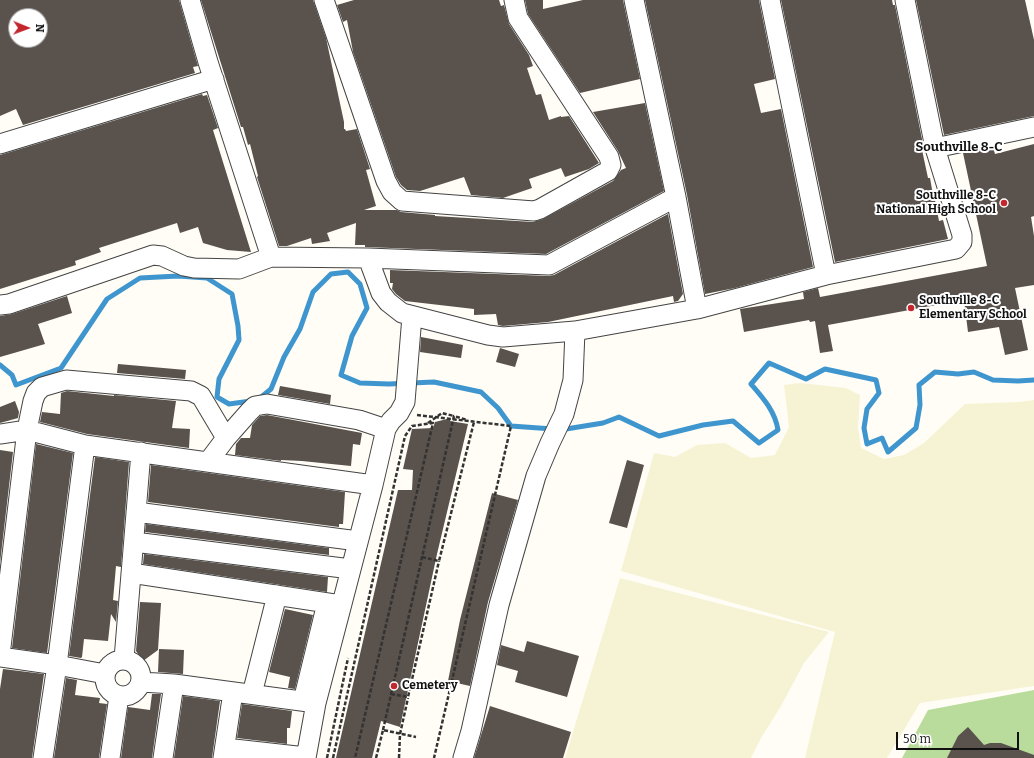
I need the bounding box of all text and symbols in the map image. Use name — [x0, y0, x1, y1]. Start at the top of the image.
north arrow — [8, 8, 48, 48]
text: N — [33, 24, 46, 33]
district label: Southville 8-C — [916, 139, 1002, 155]
place label: Southville 8-C National High School — [876, 189, 996, 217]
marker: Southville 8-C National High School — [999, 198, 1009, 208]
place label: Southville 8-C Elementary School — [919, 294, 1027, 322]
marker: Southville 8-C Elementary School — [906, 303, 916, 313]
place label: Cemetery — [402, 679, 458, 693]
marker: Cemetery — [389, 681, 399, 691]
scale bar — [898, 724, 1021, 750]
text: 50 m — [903, 732, 931, 746]

